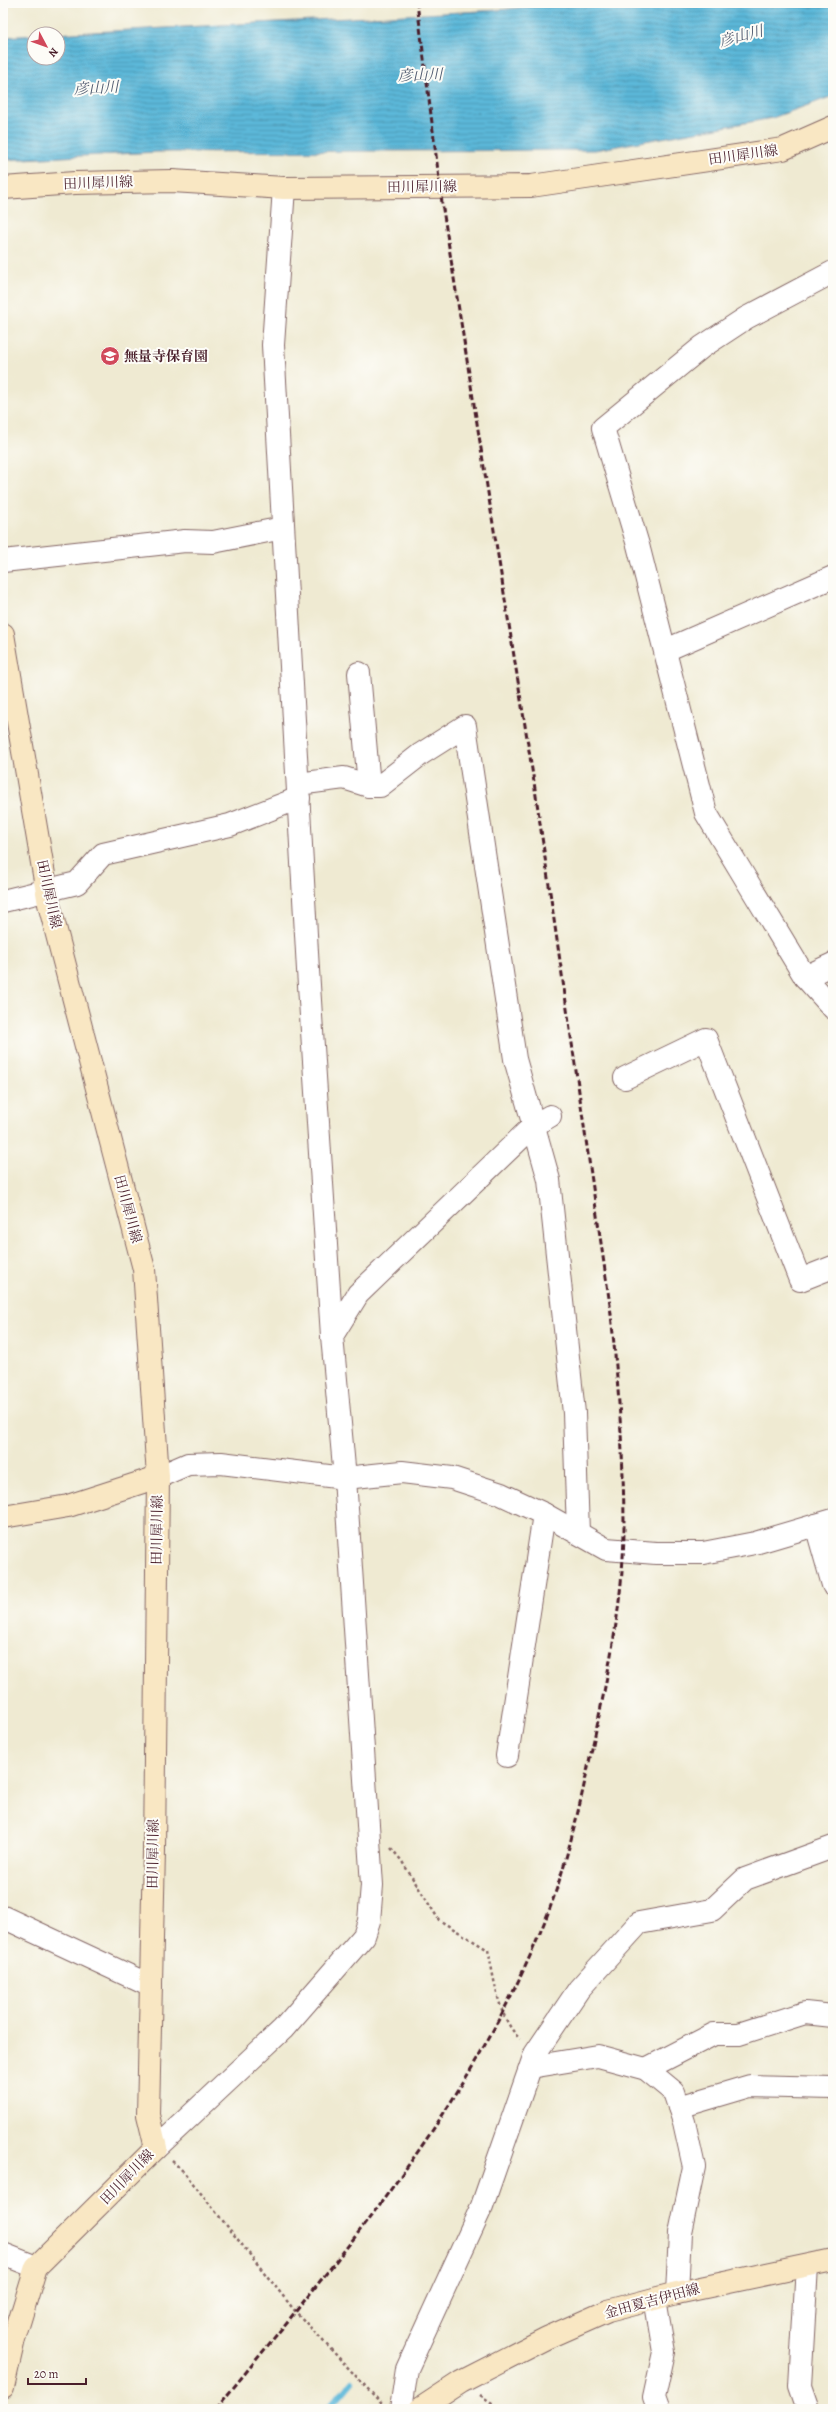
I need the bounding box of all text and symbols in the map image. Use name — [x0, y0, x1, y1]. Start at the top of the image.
water label: 彦山川 — [717, 20, 767, 51]
north arrow — [26, 26, 66, 66]
text: N — [45, 44, 61, 60]
water label: 彦山川 — [397, 64, 445, 86]
water label: 彦山川 — [73, 77, 121, 99]
street label: 田川犀川線 — [707, 141, 779, 169]
street label: 田川犀川線 — [63, 172, 133, 194]
street label: 田川犀川線 — [387, 177, 457, 197]
school or university icon: 無量寺保育園 — [99, 345, 121, 367]
place label: 無量寺保育園 — [124, 347, 208, 366]
street label: 田川犀川線 — [32, 858, 66, 930]
street label: 田川犀川線 — [110, 1173, 146, 1245]
street label: 田川犀川線 — [147, 1495, 167, 1565]
street label: 田川犀川線 — [143, 1819, 163, 1889]
street label: 田川犀川線 — [96, 2145, 158, 2209]
street label: 金田夏吉伊田線 — [602, 2279, 702, 2323]
scale bar — [28, 2360, 86, 2386]
text: 20 m — [34, 2366, 58, 2382]

